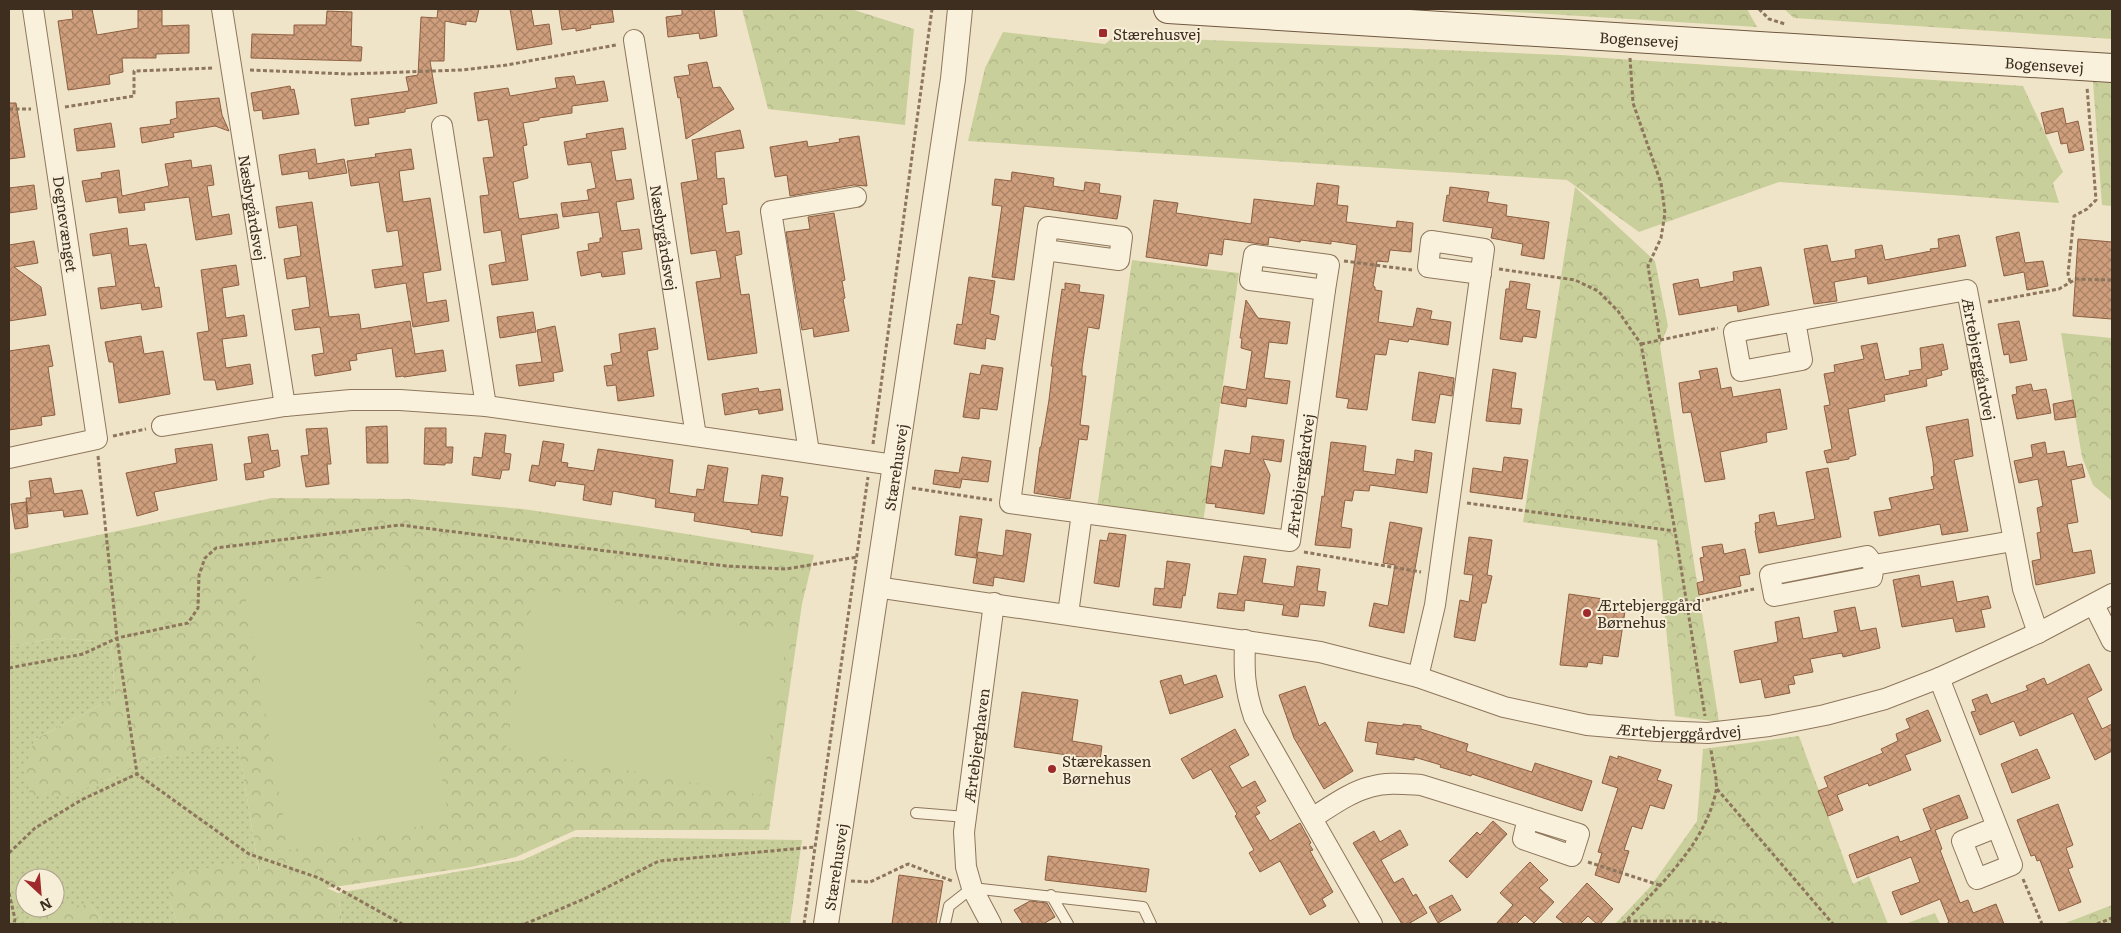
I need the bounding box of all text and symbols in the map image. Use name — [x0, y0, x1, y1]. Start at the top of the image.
place label: Stærehusvej — [1113, 22, 1201, 45]
street label: Bogensevej — [1599, 24, 1679, 52]
marker: Stærehusvej — [1097, 27, 1109, 39]
street label: Bogensevej — [2004, 50, 2085, 78]
street label: Næsbygårdsvej — [234, 153, 273, 262]
street label: Degnevænget — [48, 174, 84, 274]
street label: Næsbygårdsvej — [645, 183, 685, 292]
street label: Ærtebjerggårdvej — [1957, 295, 2003, 422]
street label: Ærtebjerggårdvej — [1279, 412, 1319, 539]
street label: Stærehusvej — [877, 422, 913, 512]
place label: Ærtebjerggård Børnehus — [1597, 593, 1702, 633]
marker: Ærtebjerggård Børnehus — [1581, 607, 1593, 619]
street label: Ærtebjerghaven — [956, 686, 994, 804]
street label: Ærtebjerggårdvej — [1615, 716, 1742, 745]
place label: Stærekassen Børnehus — [1062, 749, 1151, 789]
marker: Stærekassen Børnehus — [1046, 763, 1058, 775]
street label: Stærehusvej — [817, 821, 853, 912]
north arrow — [15, 868, 65, 918]
text: N — [36, 894, 56, 917]

